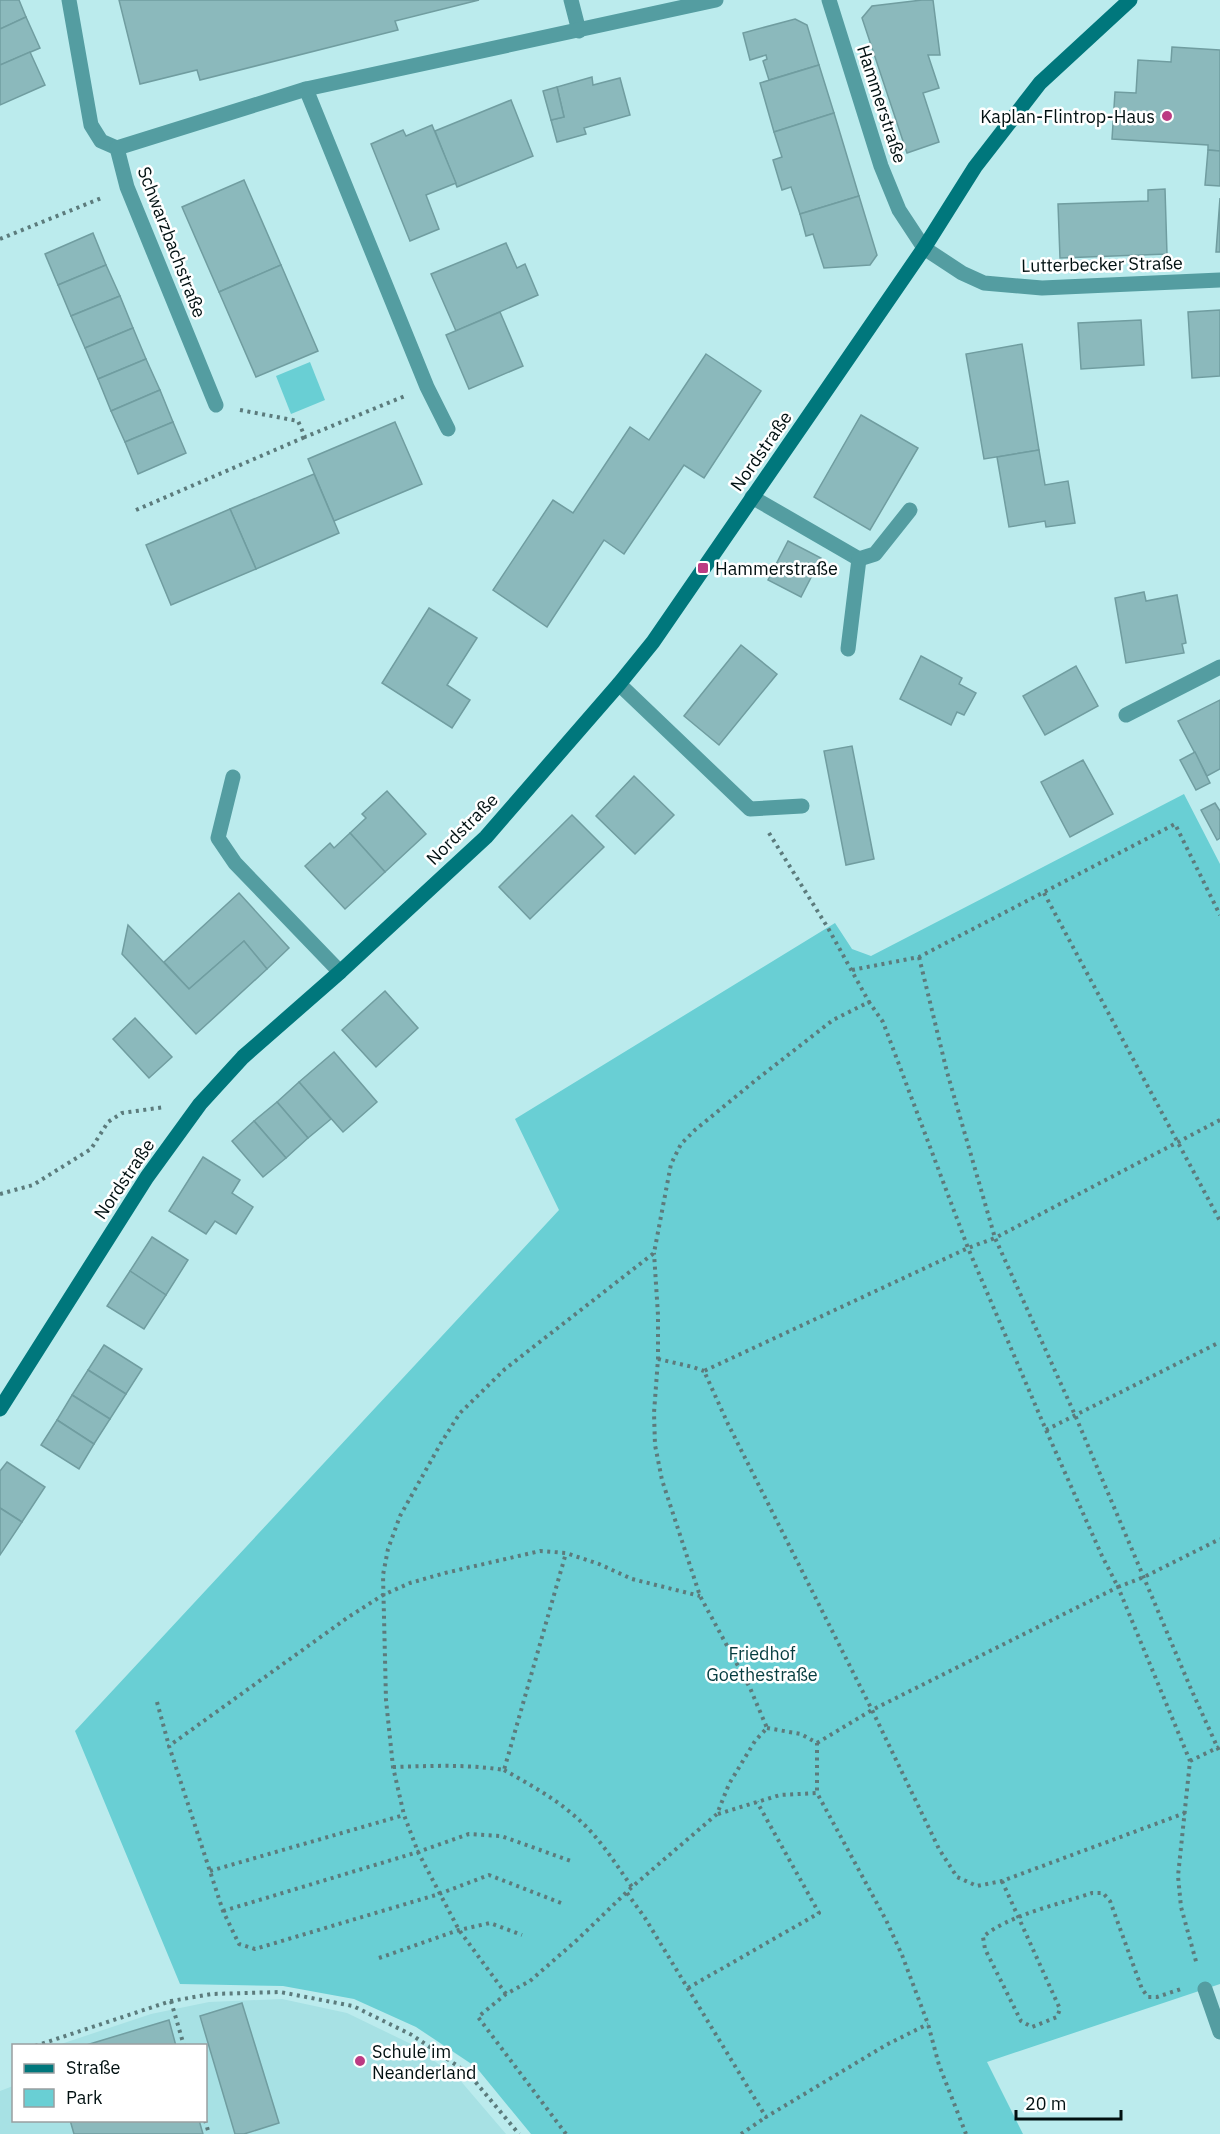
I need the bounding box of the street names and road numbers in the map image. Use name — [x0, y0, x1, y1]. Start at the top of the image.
street label: Hammerstraße — [852, 42, 912, 166]
street label: Schwarzbachstraße — [133, 163, 211, 321]
street label: Lutterbecker Straße — [1021, 251, 1183, 277]
street label: Nordstraße — [725, 407, 797, 495]
street label: Nordstraße — [421, 788, 503, 870]
street label: Nordstraße — [89, 1134, 159, 1224]

